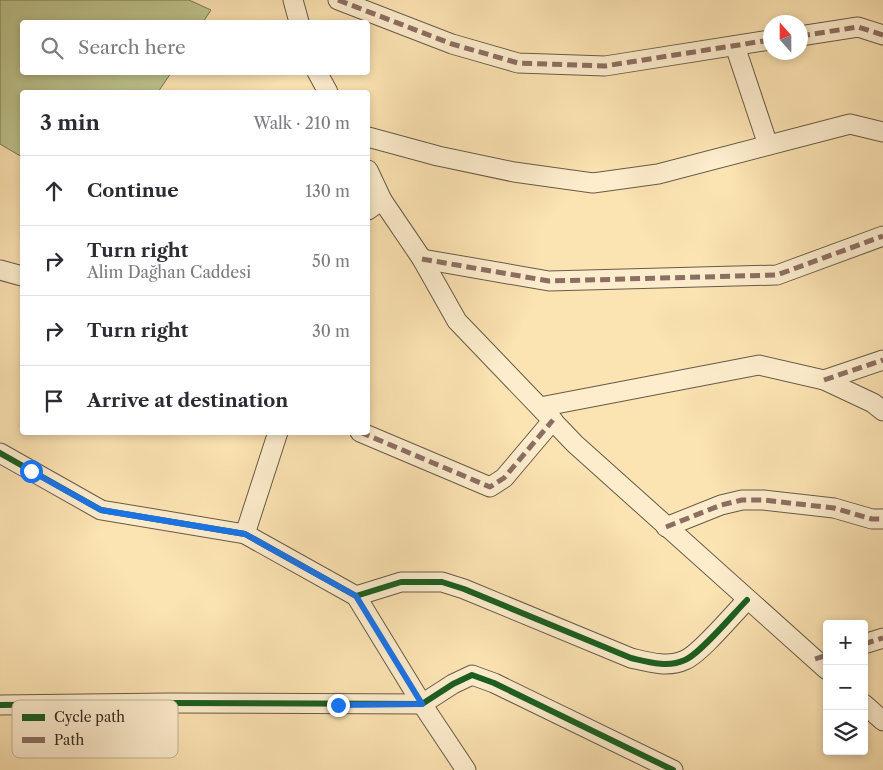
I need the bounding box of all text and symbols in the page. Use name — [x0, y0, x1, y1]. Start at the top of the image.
north arrow — [763, 15, 808, 60]
search box — [20, 20, 370, 75]
icon: search — [38, 34, 66, 62]
text: Search here — [78, 36, 186, 59]
text: 3 min — [40, 110, 100, 135]
text: Walk · 210 m — [254, 113, 350, 133]
icon: ahead — [40, 177, 68, 205]
text: Continue — [87, 179, 179, 202]
text: 130 m — [305, 181, 350, 201]
text: Turn right — [87, 239, 188, 262]
icon: right — [40, 247, 68, 275]
text: 50 m — [312, 251, 350, 271]
text: Alim Dağhan Caddesi — [87, 262, 251, 282]
icon: right — [40, 317, 68, 345]
text: Turn right — [87, 319, 188, 342]
text: 30 m — [312, 321, 350, 341]
icon: arrive — [40, 387, 68, 415]
text: Arrive at destination — [87, 389, 288, 412]
route start — [20, 460, 43, 483]
map controls — [823, 620, 868, 755]
button: + — [823, 620, 868, 665]
button: − — [823, 665, 868, 710]
route end — [327, 694, 350, 717]
legend — [12, 700, 178, 758]
text: Cycle path — [54, 708, 125, 726]
button: layers — [823, 710, 868, 755]
text: Path — [54, 731, 84, 749]

